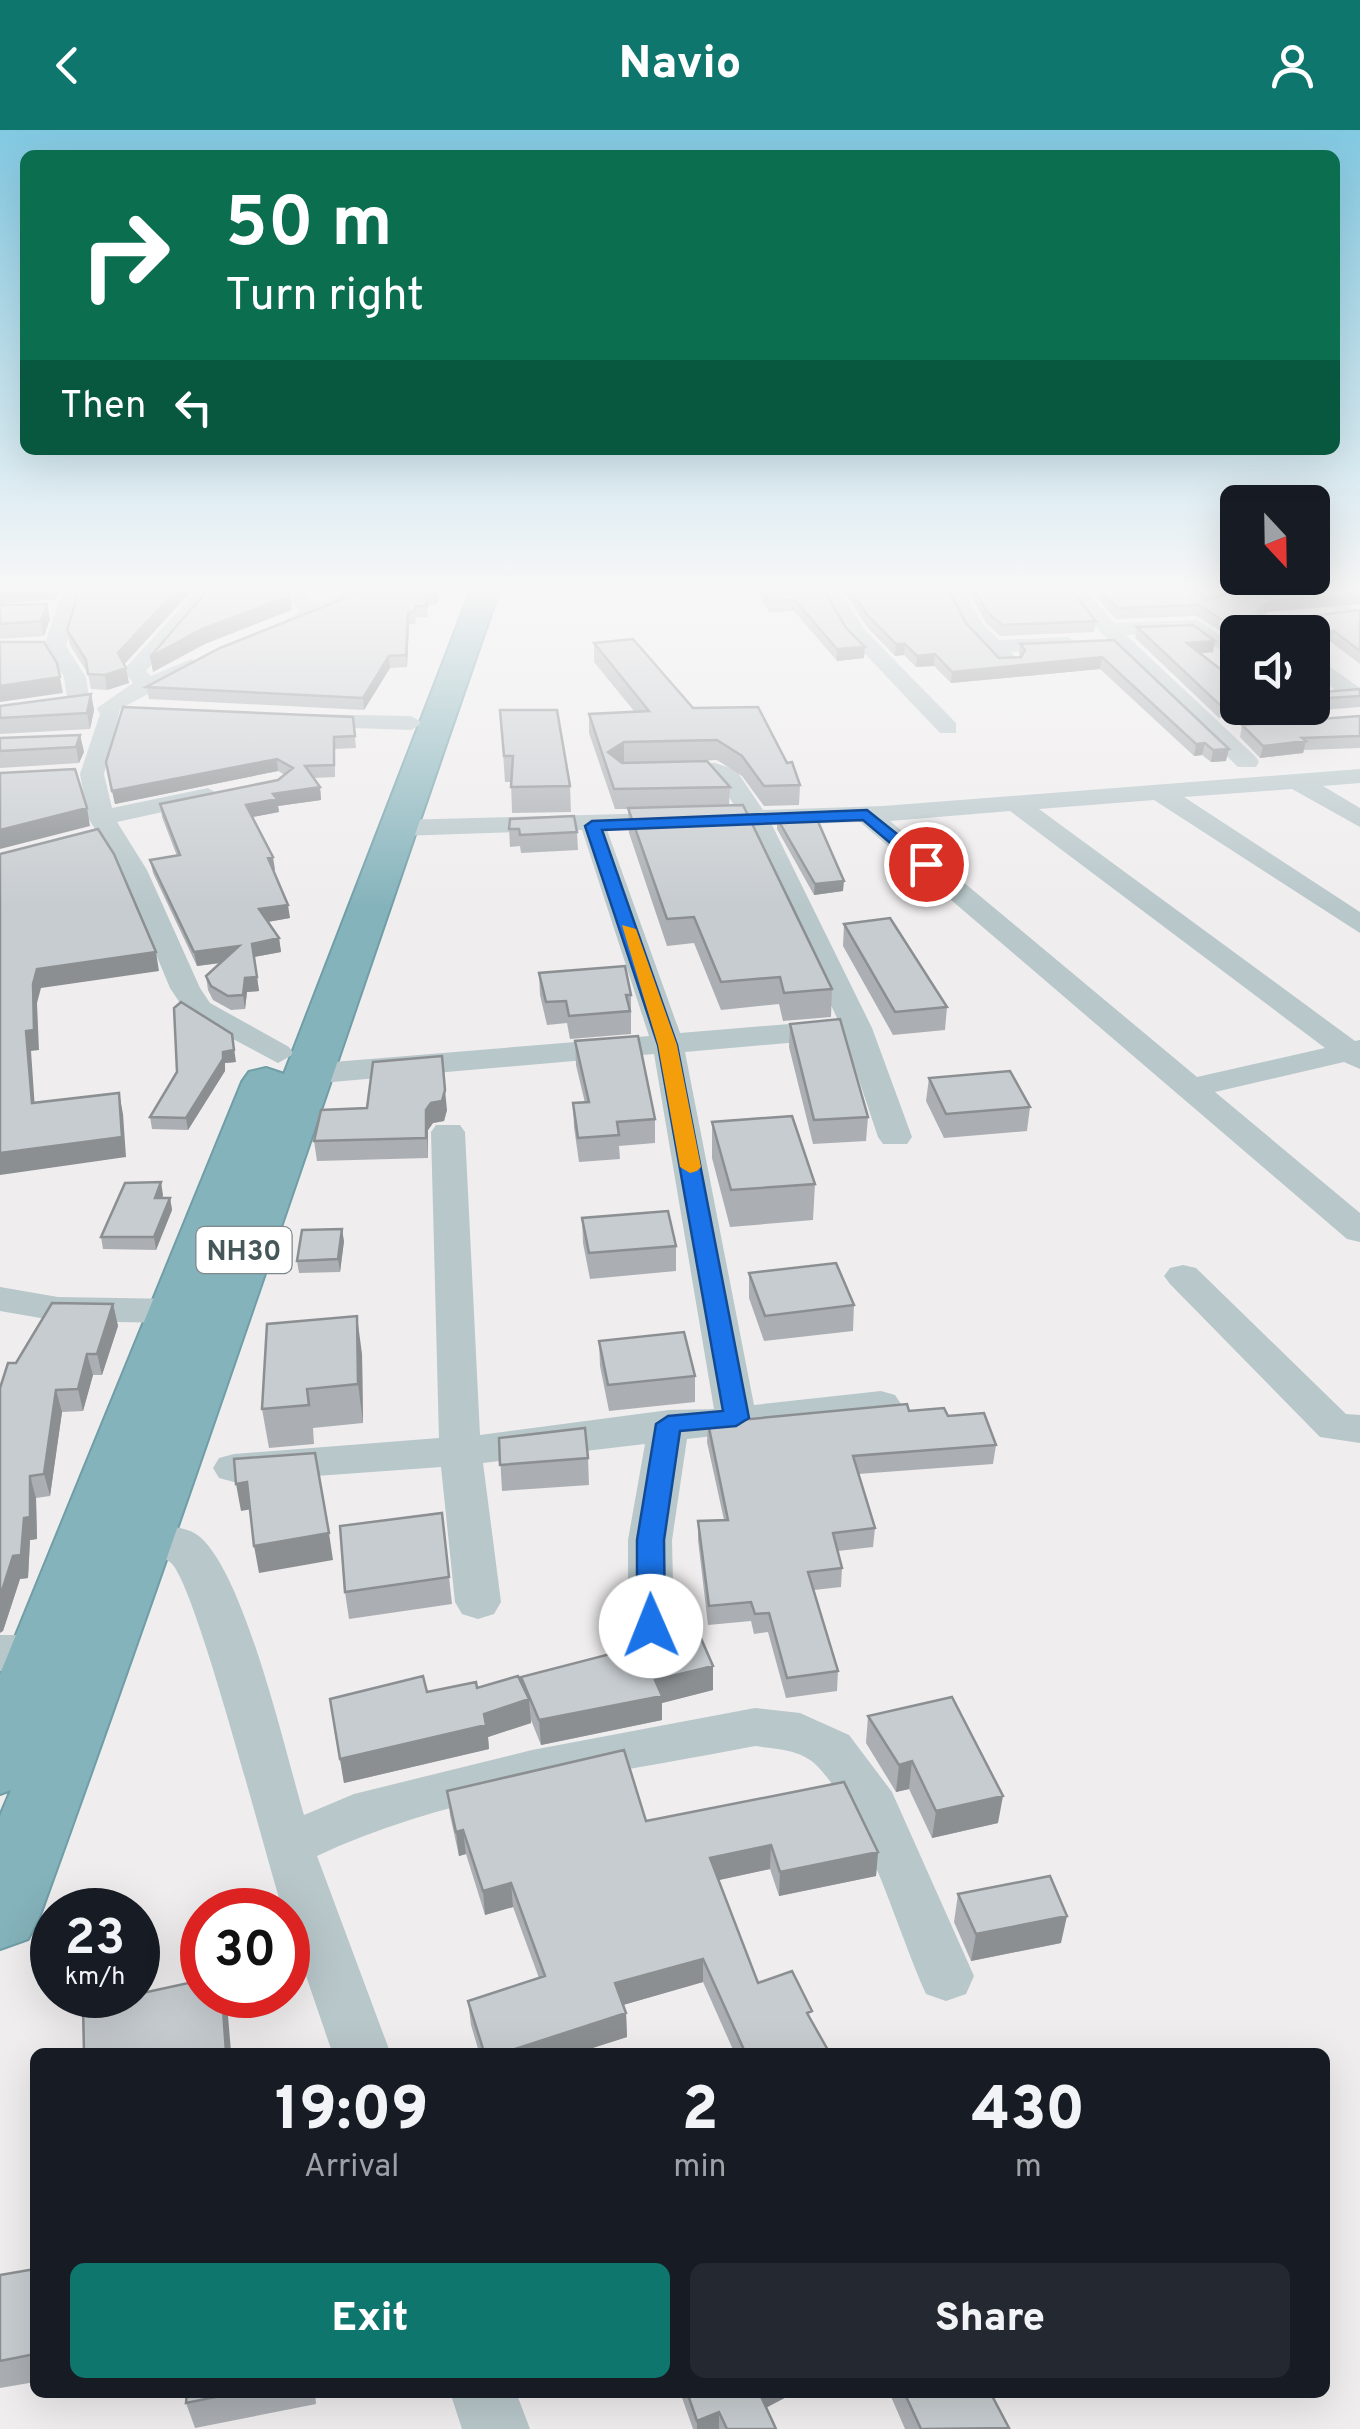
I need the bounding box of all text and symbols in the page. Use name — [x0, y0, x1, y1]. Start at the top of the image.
text: Navio — [619, 37, 741, 94]
icon: back — [40, 38, 95, 93]
icon: person — [1265, 38, 1320, 93]
text: 50 m — [225, 182, 392, 271]
icon: right — [60, 190, 190, 320]
text: Turn right — [225, 269, 424, 326]
icon: left — [166, 380, 221, 435]
text: Then — [60, 383, 146, 432]
north arrow — [1220, 485, 1330, 595]
map controls — [1220, 485, 1330, 725]
button: sound — [1220, 615, 1330, 725]
pin — [884, 822, 969, 907]
icon: arrive — [899, 837, 954, 892]
road number: NH30 — [196, 1227, 292, 1273]
position arrow — [599, 1574, 703, 1678]
speed limit sign: 30 — [180, 1888, 310, 2018]
text: 23 — [65, 1909, 125, 1972]
text: km/h — [65, 1962, 125, 1994]
text: 19:09 — [275, 2075, 429, 2151]
text: 2 — [682, 2075, 718, 2151]
text: 430 — [971, 2075, 1085, 2151]
text: Arrival — [304, 2148, 399, 2188]
text: min — [673, 2148, 727, 2188]
text: m — [1015, 2148, 1042, 2188]
button: Exit — [70, 2263, 670, 2378]
button: Share — [690, 2263, 1290, 2378]

